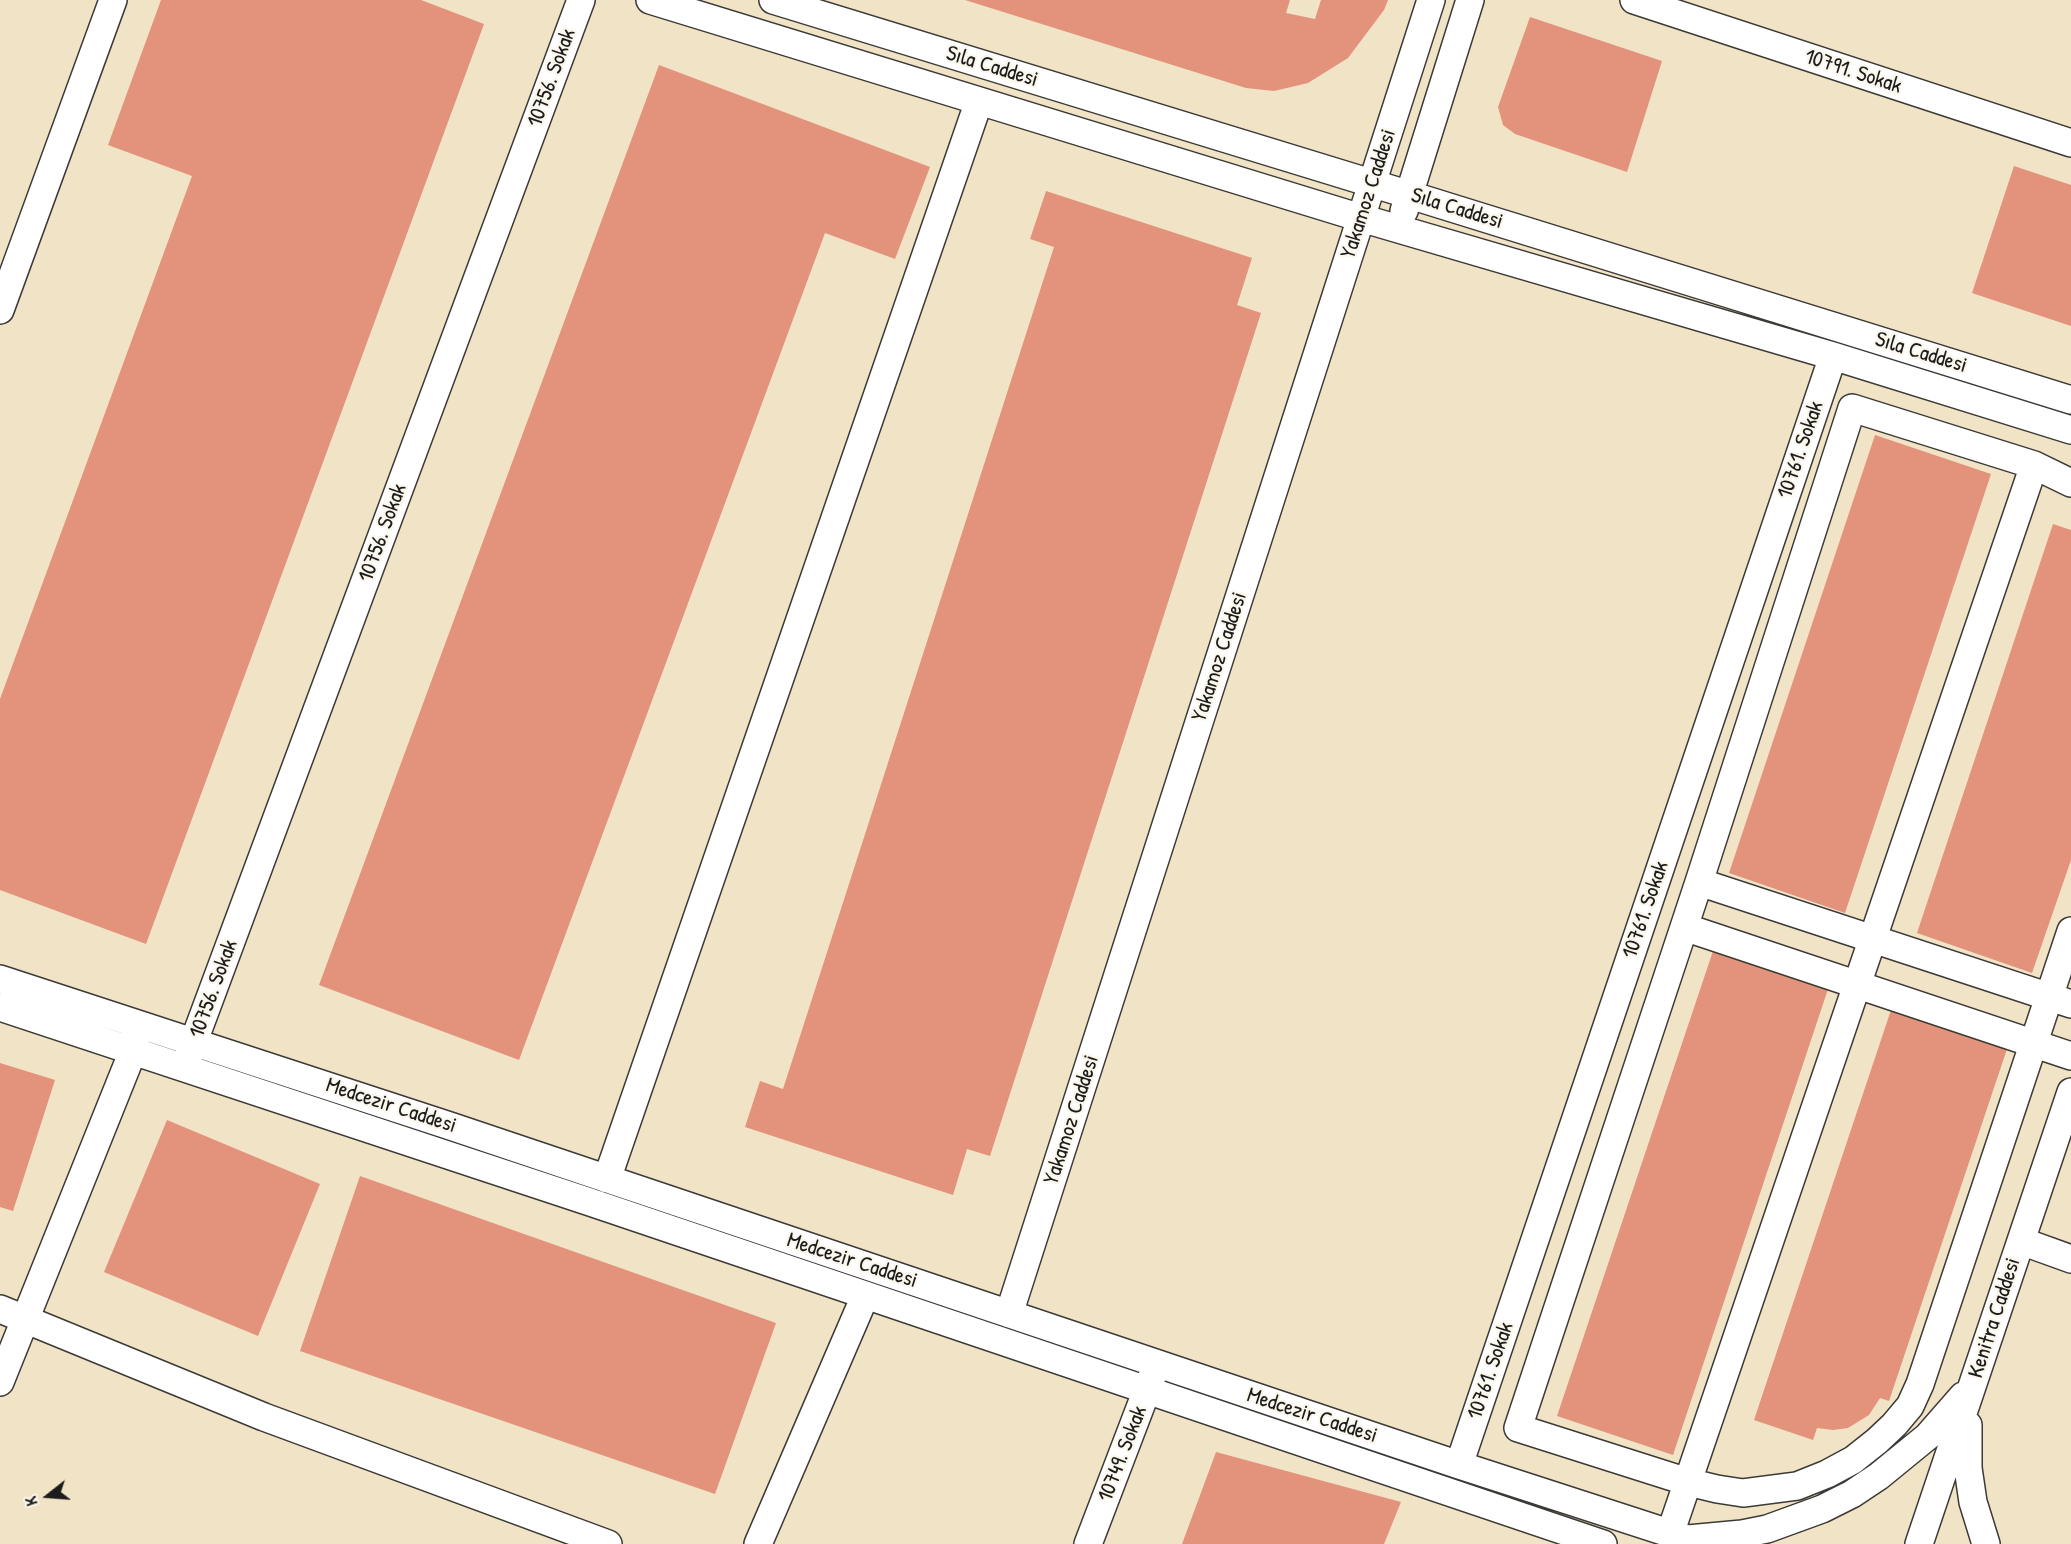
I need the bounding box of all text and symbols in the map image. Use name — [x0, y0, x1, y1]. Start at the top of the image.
street label: 10756. Sokak — [522, 25, 582, 131]
street label: Sıla Caddesi — [943, 41, 1041, 93]
street label: 10791. Sokak — [1801, 44, 1905, 100]
street label: Yakamoz Caddesi — [1336, 126, 1402, 262]
street label: Sıla Caddesi — [1408, 183, 1506, 235]
street label: Sıla Caddesi — [1872, 327, 1970, 379]
street label: 10761. Sokak — [1772, 398, 1830, 502]
street label: 10756. Sokak — [353, 480, 413, 586]
street label: Yakamoz Caddesi — [1187, 589, 1253, 725]
street label: 10761. Sokak — [1617, 858, 1675, 962]
street label: 10756. Sokak — [184, 936, 244, 1042]
street label: Yakamoz Caddesi — [1039, 1052, 1105, 1188]
street label: Medcezir Caddesi — [322, 1072, 460, 1140]
street label: Medcezir Caddesi — [783, 1227, 921, 1295]
street label: Kenitra Caddesi — [1963, 1255, 2027, 1381]
street label: 10761. Sokak — [1462, 1319, 1520, 1423]
street label: Medcezir Caddesi — [1243, 1382, 1381, 1450]
street label: 10749. Sokak — [1093, 1402, 1153, 1506]
north arrow — [18, 1466, 78, 1526]
text: K — [19, 1494, 43, 1508]

